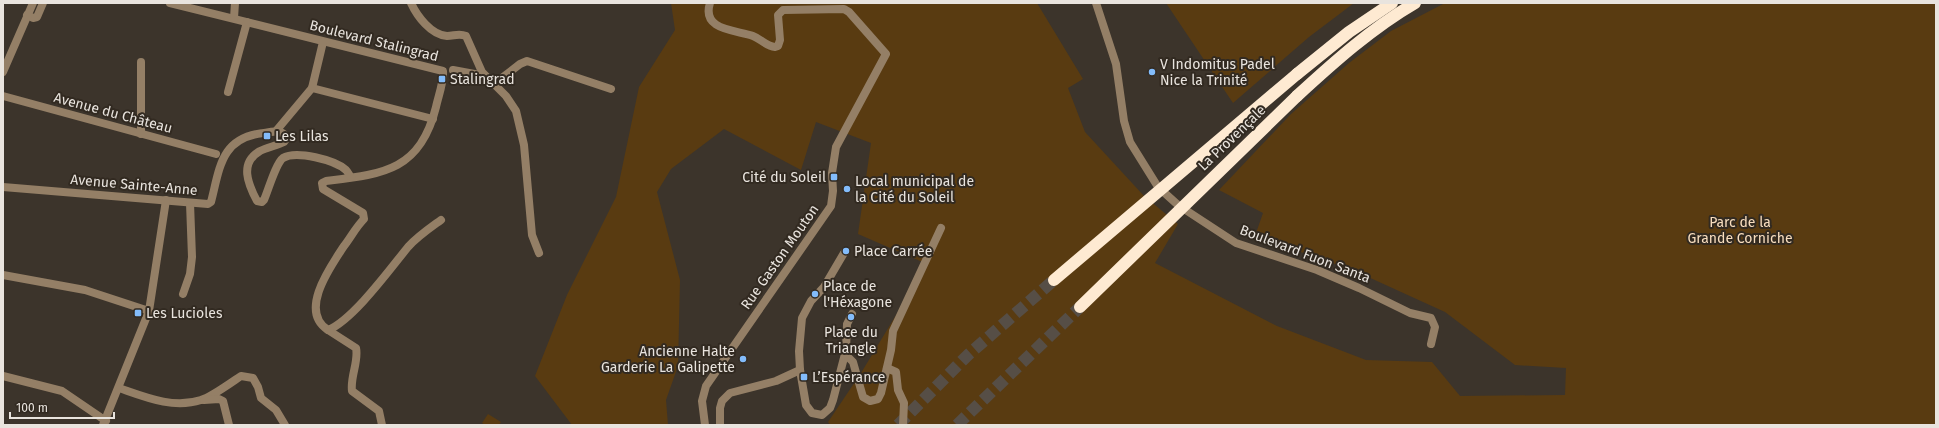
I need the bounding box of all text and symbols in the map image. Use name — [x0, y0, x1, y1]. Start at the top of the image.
street label: Boulevard Stalingrad — [308, 17, 440, 65]
place label: V Indomitus Padel Nice la Trinité — [1160, 56, 1275, 89]
marker: V Indomitus Padel Nice la Trinité — [1147, 67, 1157, 77]
place label: Stalingrad — [450, 71, 515, 88]
marker: Stalingrad — [437, 74, 447, 84]
street label: Avenue du Château — [52, 89, 174, 137]
street label: La Provençale — [1195, 101, 1269, 175]
place label: Les Lilas — [275, 128, 329, 145]
marker: Les Lilas — [262, 131, 272, 141]
place label: Cité du Soleil — [742, 169, 826, 186]
street label: Avenue Sainte-Anne — [70, 171, 198, 199]
marker: Cité du Soleil — [829, 172, 839, 182]
place label: Local municipal de la Cité du Soleil — [855, 173, 974, 206]
marker: Local municipal de la Cité du Soleil — [842, 184, 852, 194]
street label: Rue Gaston Mouton — [737, 201, 823, 313]
park label: Parc de la Grande Corniche — [1687, 214, 1793, 247]
street label: Boulevard Fuon Santa — [1237, 221, 1373, 287]
place label: Place Carrée — [854, 243, 932, 260]
marker: Place Carrée — [841, 246, 851, 256]
place label: Place de l'Héxagone — [823, 278, 892, 311]
marker: Place de l'Héxagone — [810, 289, 820, 299]
place label: Les Lucioles — [146, 305, 223, 322]
marker: Les Lucioles — [133, 308, 143, 318]
marker: Place du Triangle — [846, 312, 856, 322]
place label: Place du Triangle — [824, 324, 878, 357]
place label: Ancienne Halte Garderie La Galipette — [601, 343, 735, 376]
marker: Ancienne Halte Garderie La Galipette — [738, 354, 748, 364]
place label: L’Espérance — [812, 369, 885, 386]
marker: L’Espérance — [799, 372, 809, 382]
scale bar — [10, 394, 114, 420]
text: 100 m — [16, 401, 48, 415]

